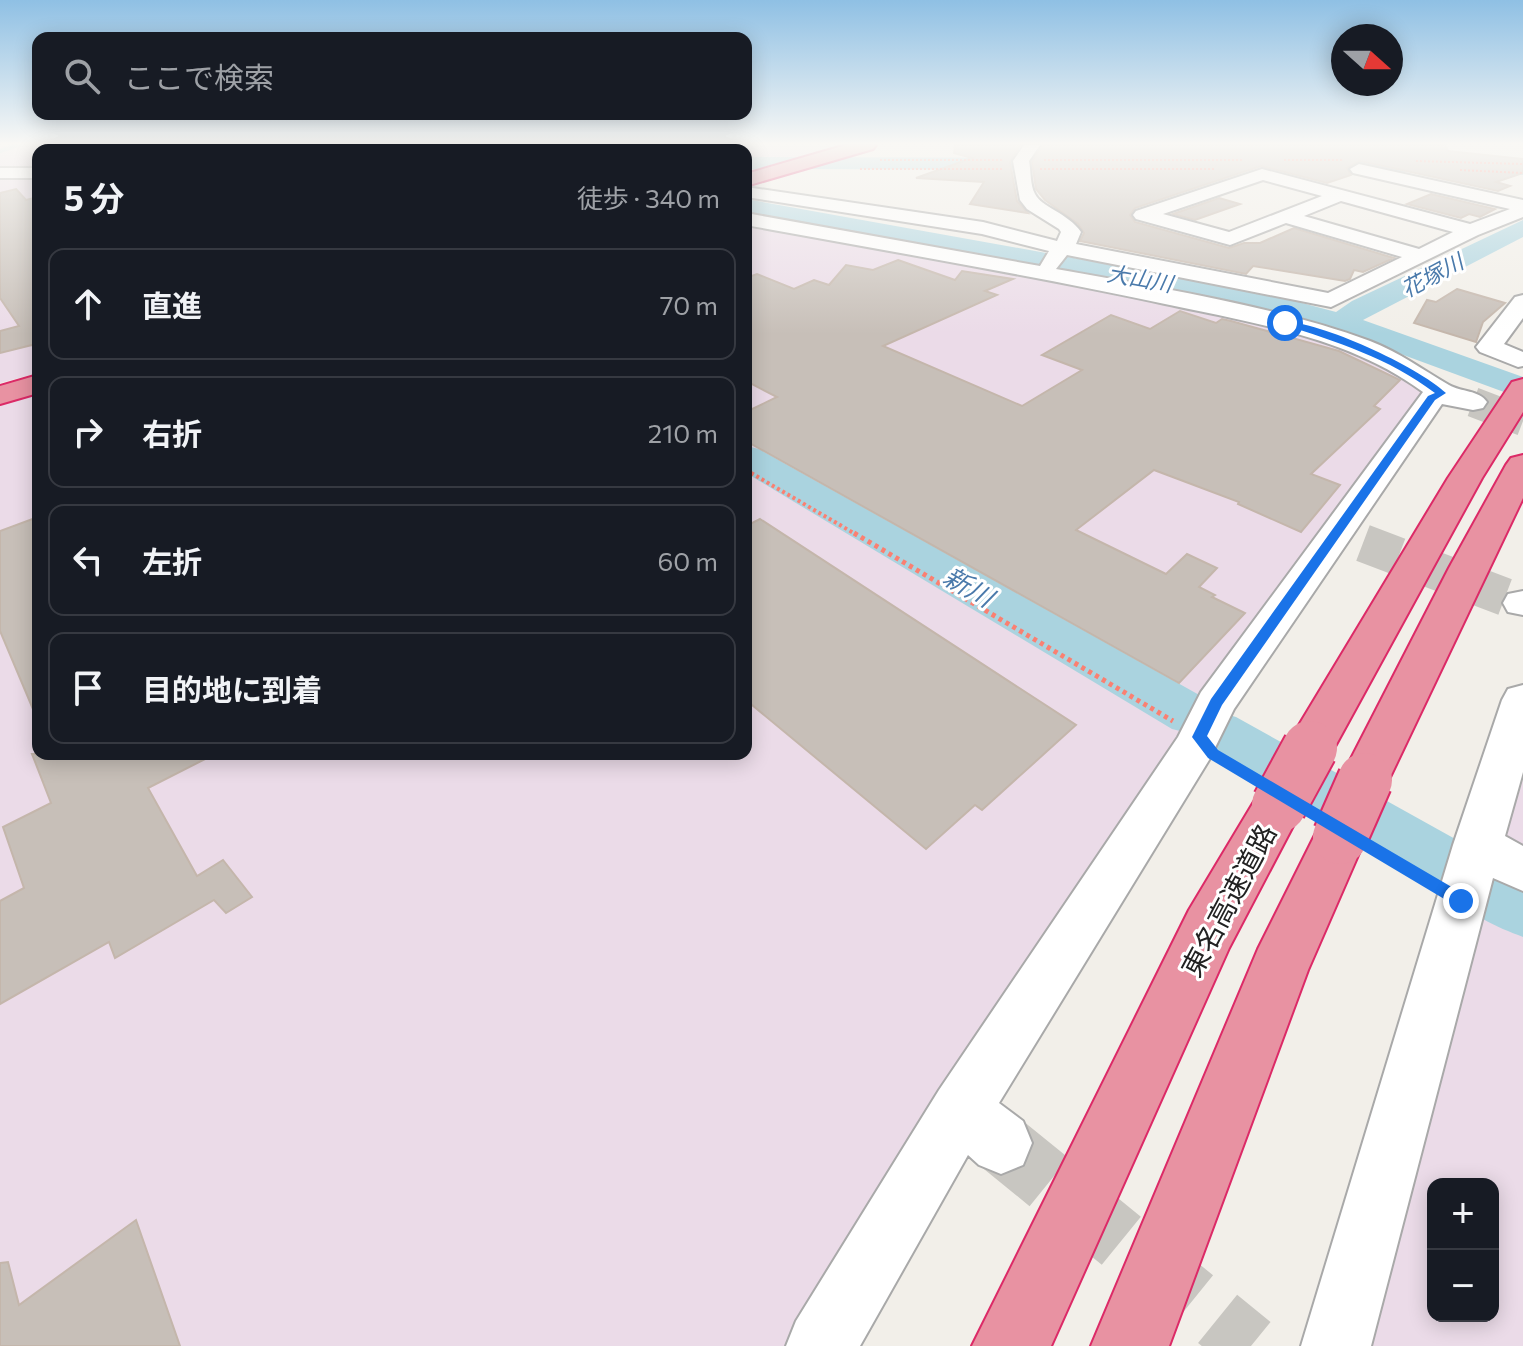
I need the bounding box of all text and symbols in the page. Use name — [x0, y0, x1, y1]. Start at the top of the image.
north arrow — [1331, 24, 1403, 96]
search box — [32, 32, 752, 120]
icon: search — [60, 54, 104, 98]
text: ここで検索 — [124, 58, 274, 95]
text: 5 分 — [64, 176, 124, 218]
text: 徒歩 · 340 m — [577, 182, 720, 213]
water label: 花塚川 — [1397, 247, 1469, 302]
water label: 大山川 — [1105, 259, 1177, 297]
icon: ahead — [66, 282, 110, 326]
text: 直進 — [142, 286, 202, 323]
text: 70 m — [660, 289, 718, 320]
route start — [1267, 305, 1303, 341]
icon: right — [66, 410, 110, 454]
text: 右折 — [142, 414, 202, 451]
text: 210 m — [648, 417, 718, 448]
icon: left — [66, 538, 110, 582]
text: 左折 — [142, 542, 202, 579]
text: 60 m — [658, 545, 718, 576]
water label: 新川 — [939, 560, 1002, 614]
icon: arrive — [66, 666, 110, 710]
text: 目的地に到着 — [142, 670, 322, 707]
street label: 東名高速道路 — [1174, 818, 1282, 982]
route end — [1443, 883, 1479, 919]
map controls — [1427, 1178, 1499, 1322]
button: + — [1427, 1178, 1499, 1250]
button: − — [1427, 1250, 1499, 1322]

